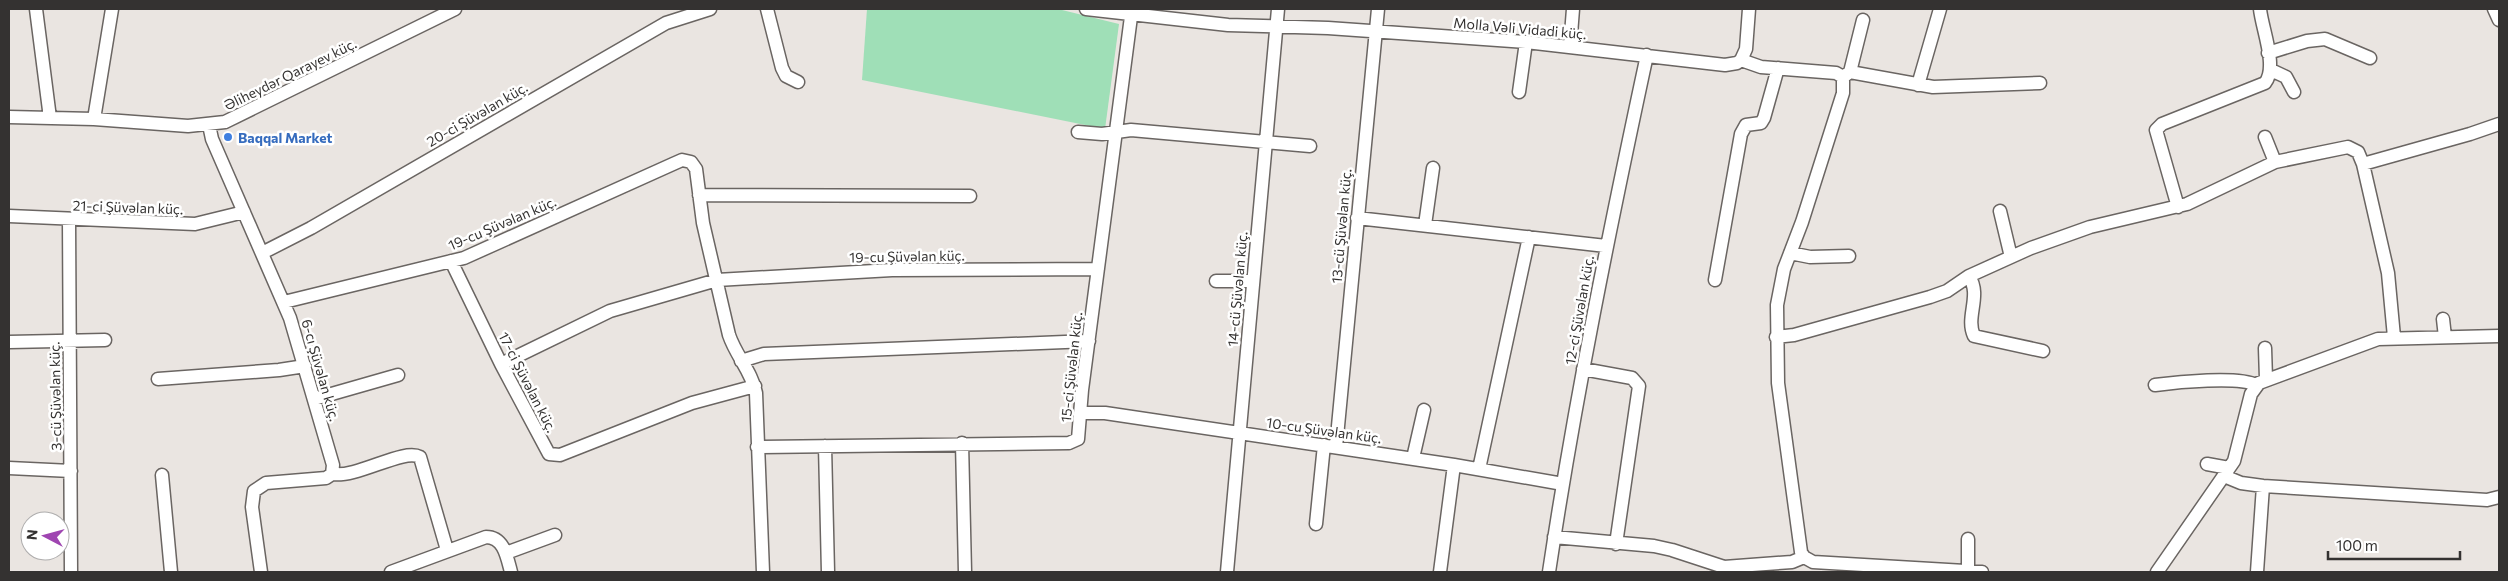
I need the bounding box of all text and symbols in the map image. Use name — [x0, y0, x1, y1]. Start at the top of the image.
street label: Molla Vəli Vidadi küç. — [1453, 14, 1587, 42]
street label: Əliheydər Qarayev küç. — [221, 35, 359, 113]
street label: 20-ci Şüvəlan küç. — [424, 78, 530, 150]
place label: Baqqal Market — [238, 129, 332, 146]
marker: Baqqal Market — [222, 131, 234, 143]
street label: 13-cü Şüvəlan küç. — [1328, 168, 1354, 284]
street label: 19-cu Şüvəlan küç. — [446, 193, 558, 253]
street label: 21-ci Şüvəlan küç. — [72, 197, 184, 217]
street label: 14-cü Şüvəlan küç. — [1224, 231, 1250, 347]
street label: 19-cu Şüvəlan küç. — [849, 246, 965, 266]
street label: 12-ci Şüvəlan küç. — [1561, 254, 1597, 366]
street label: 15-ci Şüvəlan küç. — [1057, 311, 1085, 423]
street label: 6-cı Şüvəlan küç. — [298, 317, 344, 423]
street label: 17-ci Şüvəlan küç. — [495, 329, 561, 435]
street label: 3-cü Şüvəlan küç. — [46, 341, 64, 451]
street label: 10-cu Şüvəlan küç. — [1265, 414, 1383, 446]
north arrow — [20, 511, 70, 561]
text: N — [23, 528, 41, 541]
scale bar — [2328, 528, 2460, 560]
text: 100 m — [2336, 536, 2378, 554]

